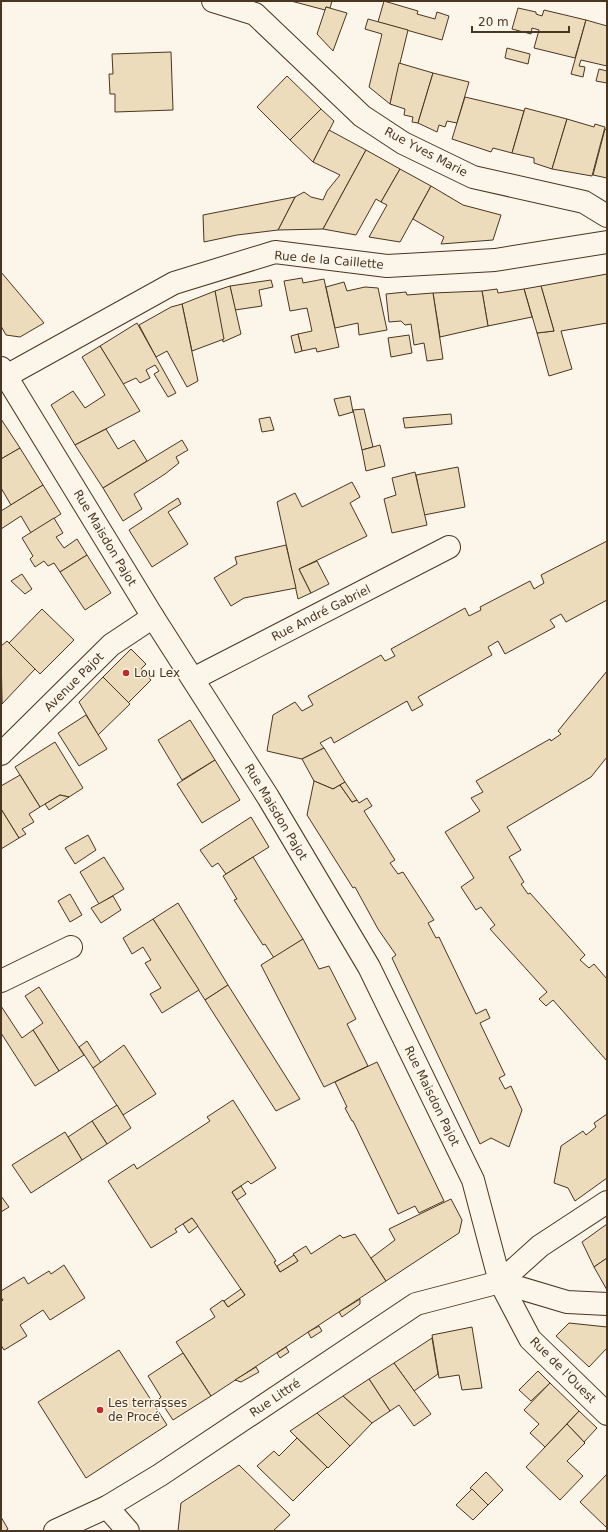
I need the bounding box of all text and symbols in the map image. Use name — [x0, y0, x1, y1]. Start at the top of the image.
scale bar — [472, 8, 569, 34]
text: 20 m — [478, 15, 509, 29]
street label: Rue Yves Marie — [382, 124, 470, 180]
street label: Rue de la Caillette — [274, 248, 384, 272]
street label: Rue Maisdon Pajot — [71, 487, 139, 589]
street label: Rue André Gabriel — [269, 582, 373, 644]
street label: Avenue Pajot — [42, 649, 107, 714]
place label: Lou Lex — [134, 666, 180, 680]
marker: Lou Lex — [121, 668, 131, 678]
street label: Rue Maisdon Pajot — [242, 761, 310, 863]
street label: Rue Maisdon Pajot — [402, 1044, 462, 1149]
street label: Rue de l'Ouest — [527, 1334, 599, 1406]
street label: Rue Littré — [247, 1376, 303, 1420]
place label: Les terrasses de Procé — [108, 1396, 187, 1424]
marker: Les terrasses de Procé — [95, 1405, 105, 1415]

